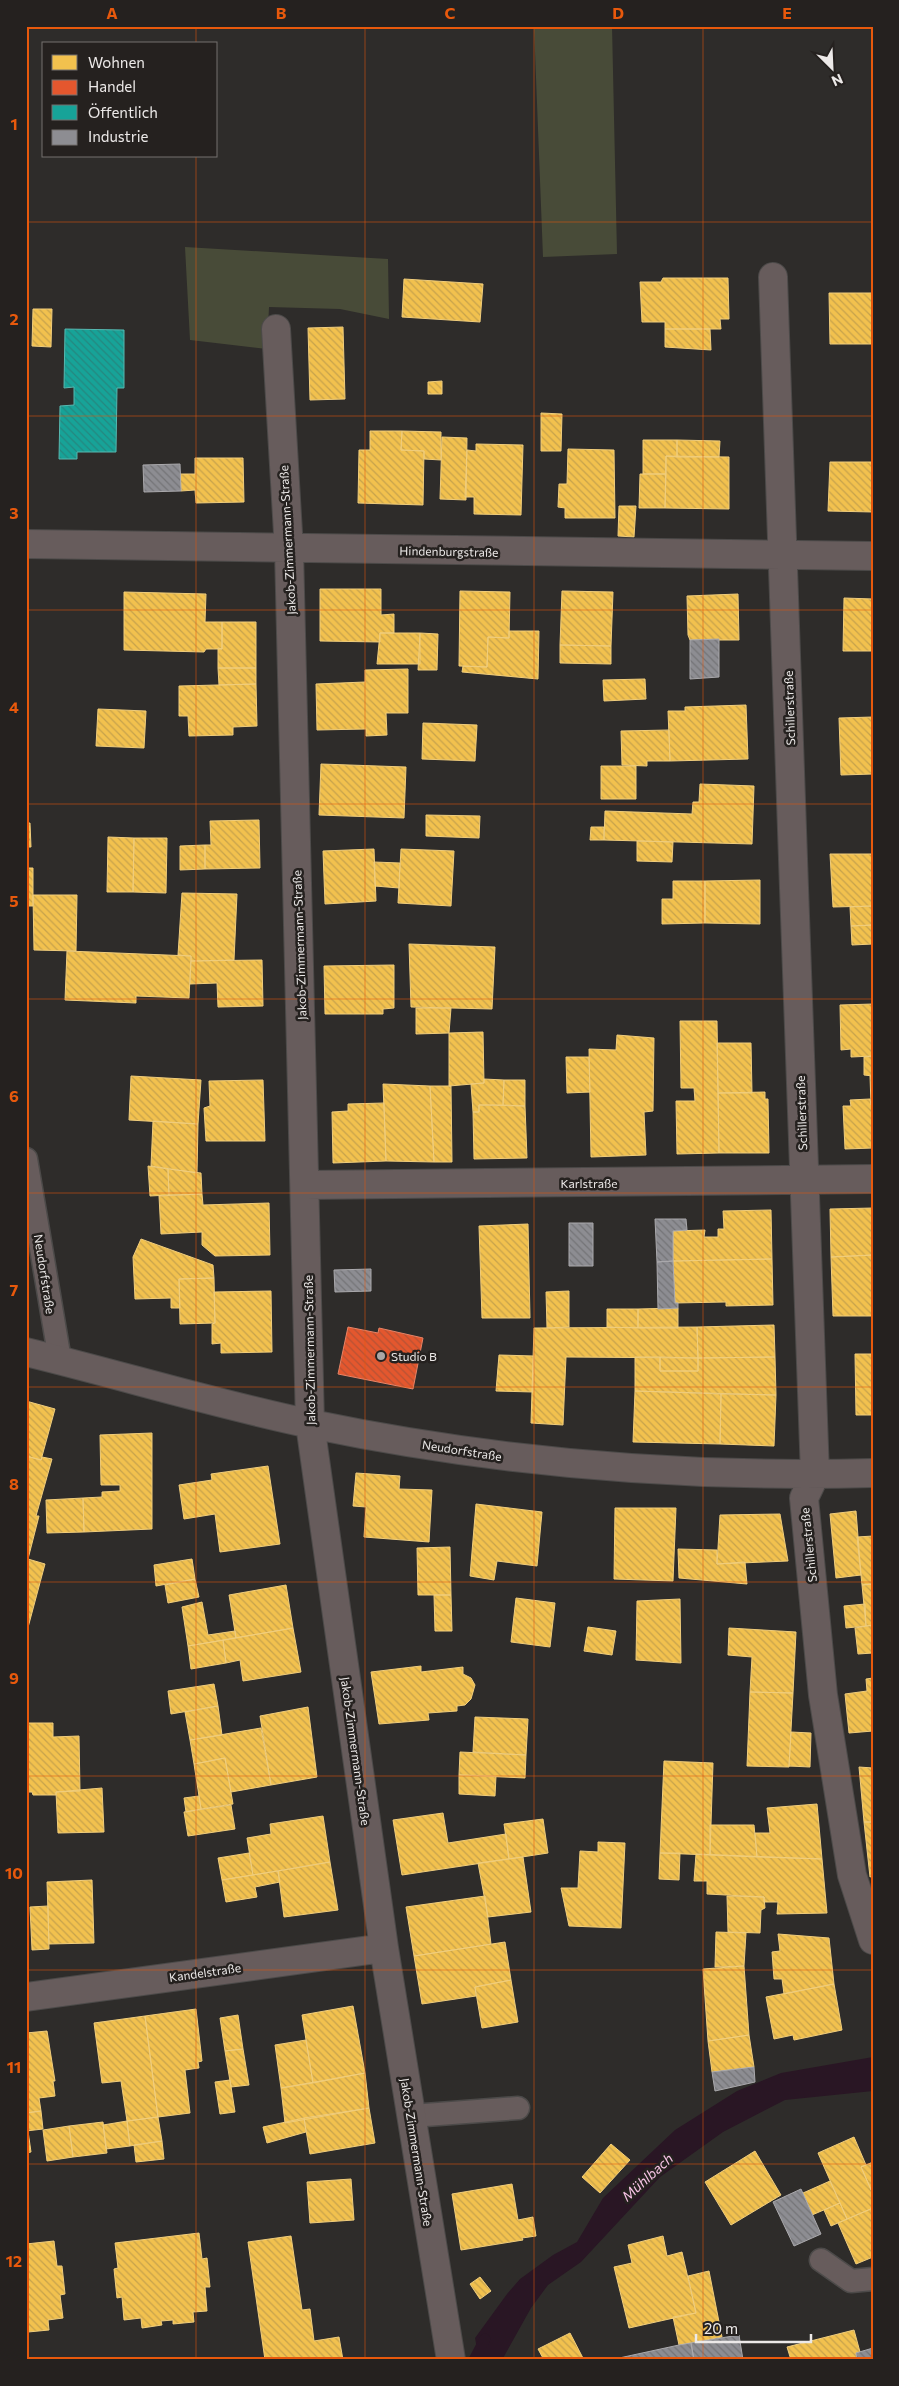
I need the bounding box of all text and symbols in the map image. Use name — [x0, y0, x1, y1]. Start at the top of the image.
text: A — [106, 3, 118, 22]
text: B — [276, 3, 287, 22]
text: C — [445, 3, 456, 22]
text: D — [612, 3, 624, 22]
text: E — [782, 3, 792, 22]
legend — [42, 42, 218, 158]
north arrow — [806, 42, 856, 92]
text: Wohnen — [88, 53, 145, 71]
text: N — [829, 70, 846, 90]
text: Handel — [88, 77, 136, 95]
text: Öffentlich — [88, 103, 158, 121]
text: 1 — [10, 114, 18, 133]
text: Industrie — [88, 127, 149, 145]
text: 2 — [9, 309, 19, 328]
street label: Jakob-Zimmermann-Straße — [276, 465, 299, 615]
text: 3 — [9, 503, 19, 522]
street label: Hindenburgstraße — [399, 543, 499, 559]
street label: Schillerstraße — [781, 670, 797, 746]
text: 4 — [9, 697, 19, 716]
street label: Jakob-Zimmermann-Straße — [289, 870, 310, 1020]
text: 5 — [9, 891, 19, 910]
street label: Schillerstraße — [793, 1075, 809, 1151]
text: 6 — [9, 1086, 19, 1105]
street label: Karlstraße — [560, 1176, 618, 1190]
street label: Neudorfstraße — [32, 1233, 58, 1315]
street label: Jakob-Zimmermann-Straße — [301, 1275, 318, 1425]
text: 7 — [10, 1280, 19, 1299]
place label: Studio B — [391, 1349, 437, 1363]
marker: Studio B — [375, 1350, 387, 1362]
street label: Neudorfstraße — [421, 1437, 503, 1463]
text: 8 — [9, 1474, 19, 1493]
street label: Schillerstraße — [797, 1507, 819, 1583]
text: 9 — [9, 1668, 19, 1687]
street label: Jakob-Zimmermann-Straße — [338, 1676, 373, 1826]
text: 10 — [5, 1863, 23, 1882]
street label: Kandelstraße — [168, 1960, 242, 1984]
text: 11 — [7, 2057, 21, 2076]
street label: Jakob-Zimmermann-Straße — [397, 2077, 436, 2227]
water label: Mühlbach — [618, 2150, 676, 2204]
text: 12 — [6, 2251, 22, 2270]
scale bar — [696, 2311, 812, 2343]
text: 20 m — [704, 2319, 738, 2337]

